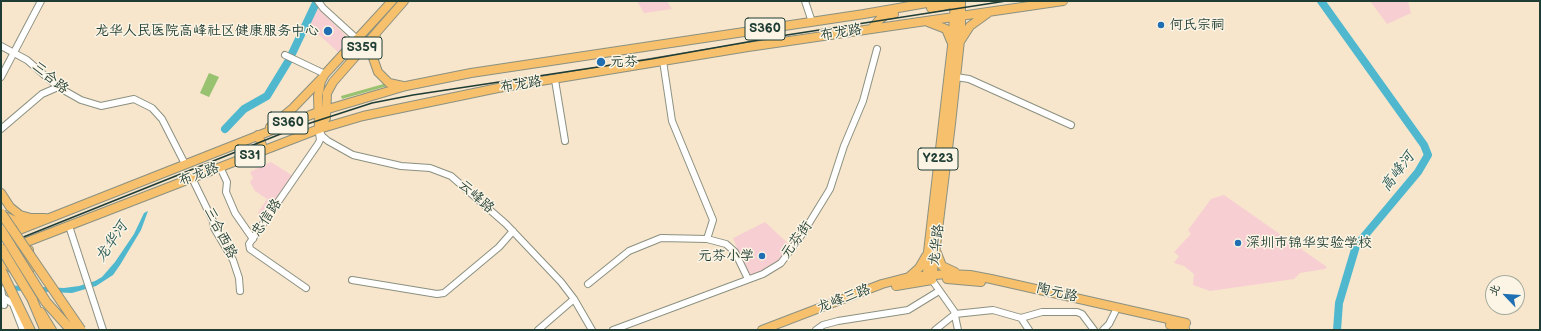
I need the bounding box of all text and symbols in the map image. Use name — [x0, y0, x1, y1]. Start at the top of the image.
place label: 何氏宗祠 — [1169, 17, 1225, 33]
road number: S360 — [745, 18, 785, 40]
marker: 何氏宗祠 — [1156, 20, 1166, 30]
street label: 布龙路 — [819, 21, 863, 45]
place label: 龙华人民医院高峰社区健康服务中心 — [95, 23, 319, 39]
marker: 龙华人民医院高峰社区健康服务中心 — [322, 25, 334, 37]
road number: S359 — [342, 37, 382, 59]
place label: 元芬 — [610, 54, 638, 70]
marker: 元芬 — [595, 56, 607, 68]
street label: 三合路 — [28, 58, 72, 98]
street label: 布龙路 — [499, 73, 543, 97]
road number: S360 — [268, 112, 308, 134]
road number: S31 — [235, 145, 265, 167]
road number: Y223 — [918, 148, 958, 170]
water label: 高峰河 — [1377, 149, 1419, 195]
street label: 布龙路 — [176, 160, 222, 190]
street label: 云峰路 — [455, 177, 497, 217]
street label: 忠信路 — [248, 196, 286, 240]
street label: 三合西路 — [200, 204, 240, 262]
water label: 龙华河 — [92, 218, 132, 266]
street label: 元芬街 — [778, 218, 816, 262]
street label: 龙华路 — [926, 223, 948, 267]
place label: 深圳市锦华实验学校 — [1246, 235, 1372, 251]
marker: 深圳市锦华实验学校 — [1233, 238, 1243, 248]
place label: 元芬小学 — [698, 248, 754, 264]
marker: 元芬小学 — [757, 251, 767, 261]
north arrow — [1485, 275, 1525, 315]
street label: 陶元路 — [1035, 280, 1079, 306]
street label: 龙峰三路 — [815, 281, 873, 317]
text: 北 — [1486, 282, 1503, 298]

